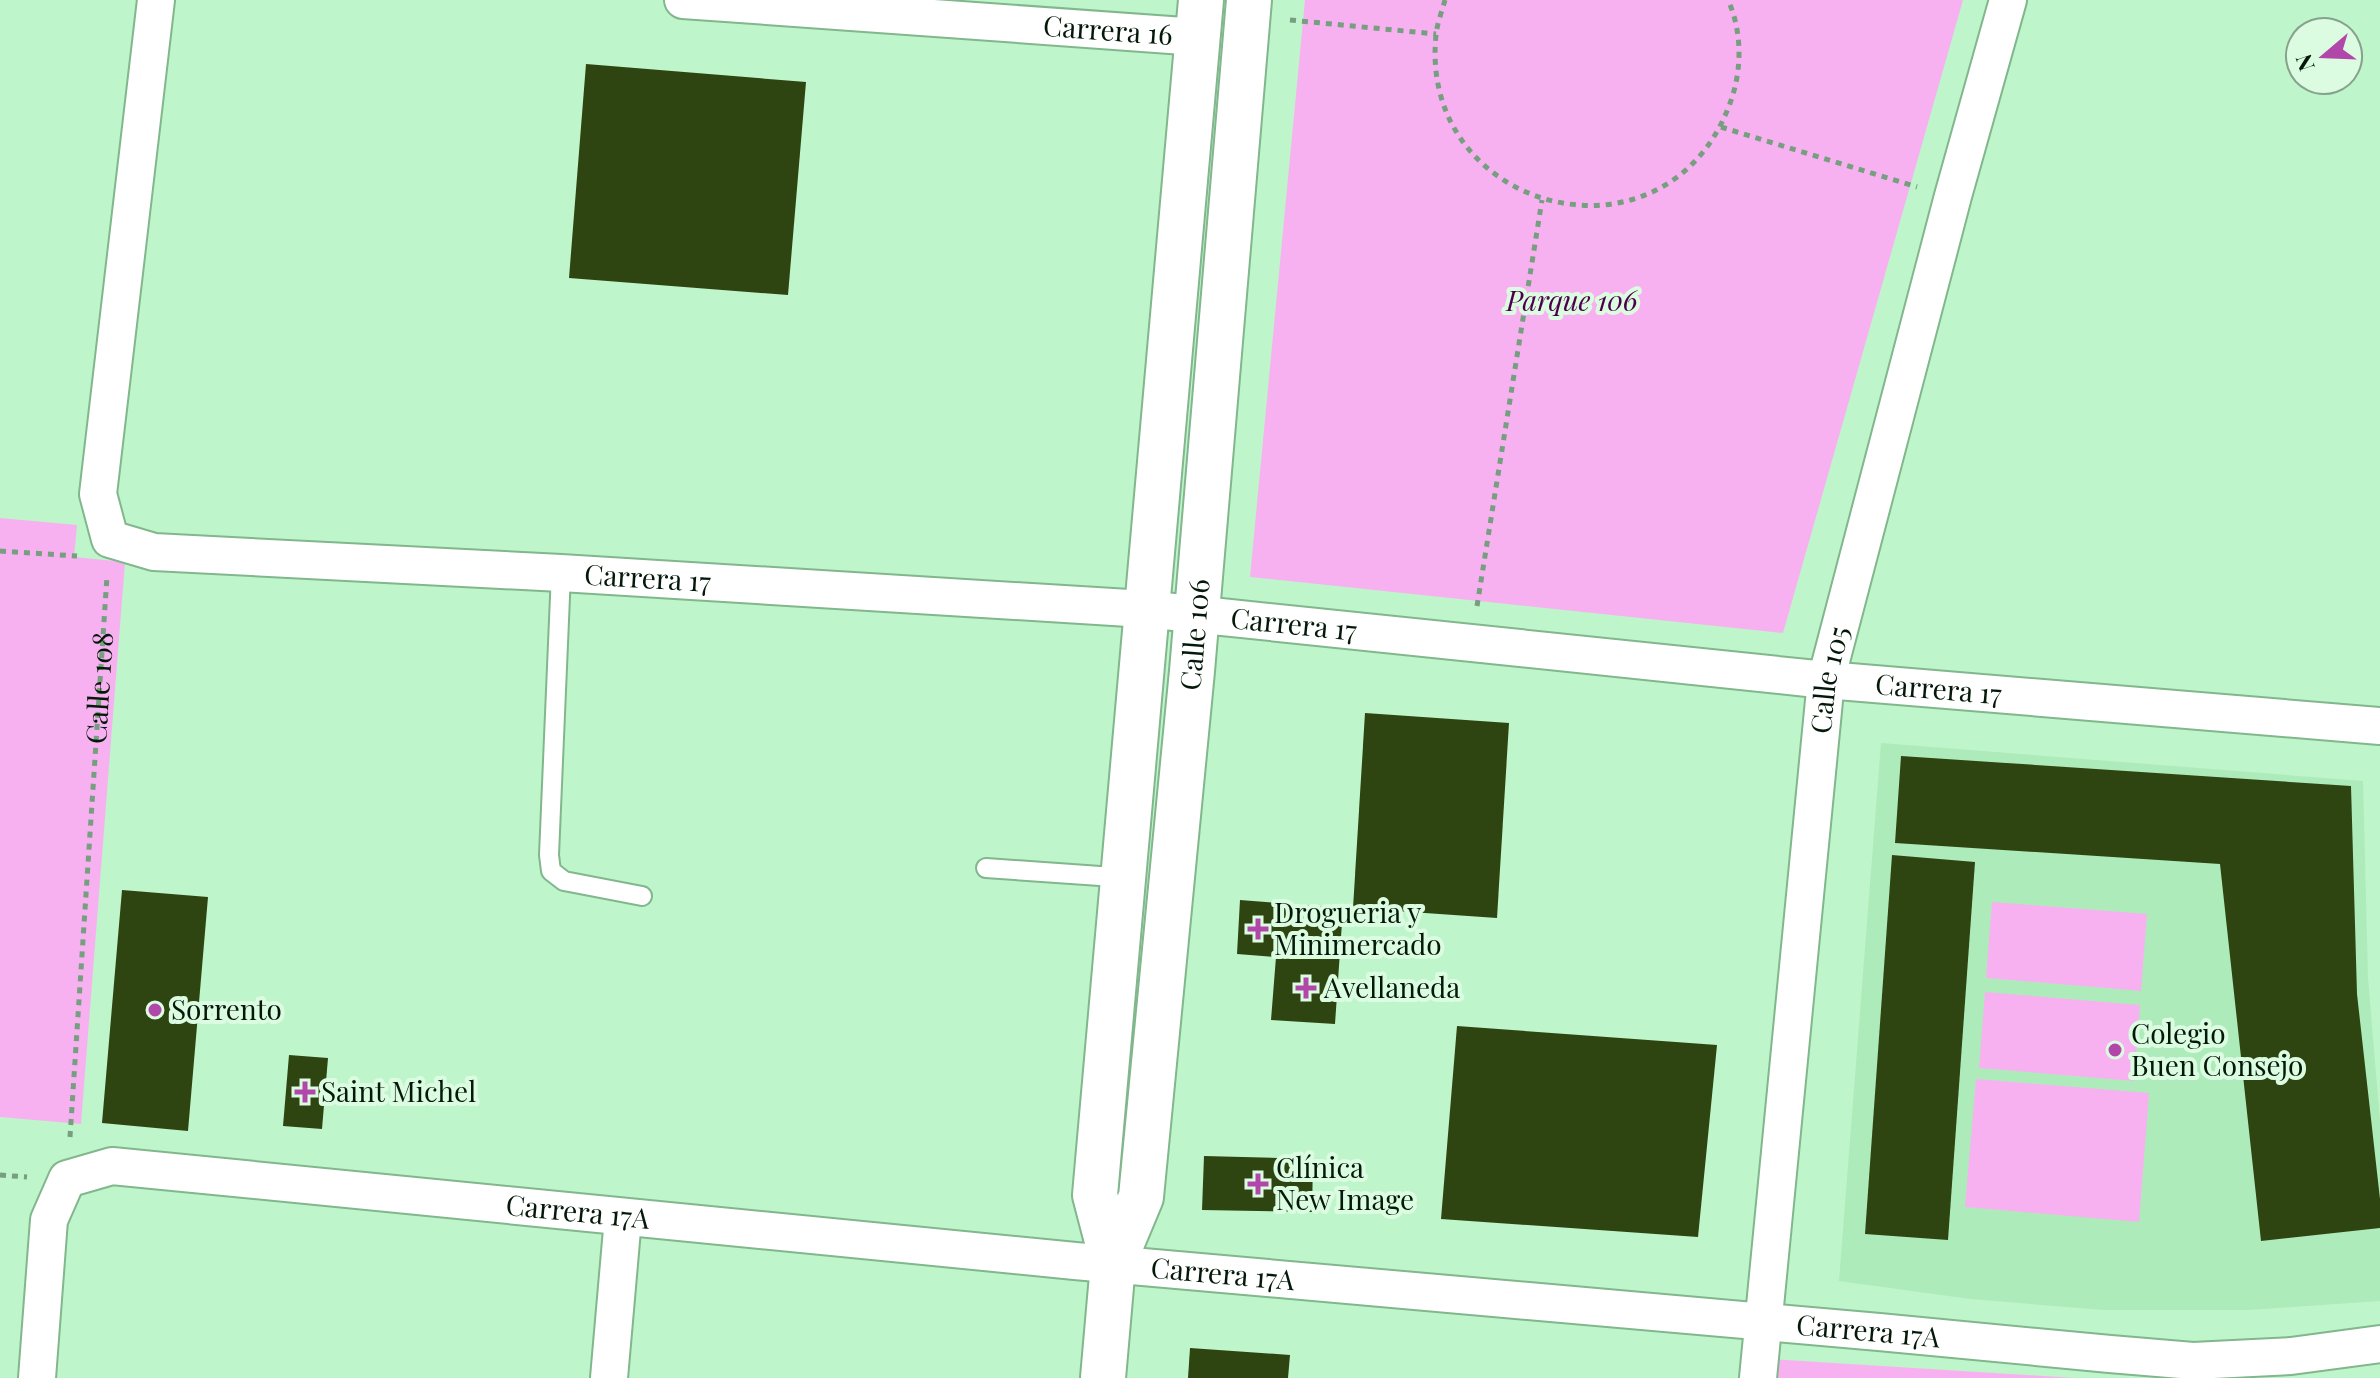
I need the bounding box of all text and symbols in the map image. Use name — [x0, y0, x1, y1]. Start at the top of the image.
street label: Carrera 16 — [1042, 6, 1174, 52]
north arrow — [2284, 16, 2364, 96]
text: N — [2287, 50, 2321, 75]
park label: Parque 106 — [1505, 281, 1638, 318]
street label: Carrera 17 — [583, 554, 712, 599]
street label: Calle 106 — [1170, 577, 1217, 692]
street label: Carrera 17 — [1229, 598, 1359, 648]
street label: Calle 105 — [1801, 622, 1856, 735]
street label: Calle 108 — [76, 631, 120, 745]
street label: Carrera 17 — [1874, 664, 2004, 712]
place label: Drogueria y Minimercado — [1274, 893, 1442, 962]
marker: Drogueria y Minimercado — [1249, 920, 1267, 938]
place label: Avellaneda — [1323, 968, 1460, 1005]
marker: Avellaneda — [1295, 977, 1317, 999]
place label: Sorrento — [171, 990, 282, 1027]
marker: Sorrento — [146, 1001, 164, 1019]
place label: Colegio Buen Consejo — [2131, 1014, 2303, 1083]
marker: Colegio Buen Consejo — [2106, 1041, 2124, 1059]
place label: Saint Michel — [321, 1072, 476, 1109]
marker: Saint Michel — [296, 1083, 314, 1101]
place label: Clínica New Image — [1276, 1148, 1414, 1217]
marker: Clínica New Image — [1247, 1173, 1269, 1195]
street label: Carrera 17A — [504, 1185, 652, 1236]
street label: Carrera 17A — [1149, 1248, 1297, 1297]
street label: Carrera 17A — [1795, 1305, 1942, 1355]

